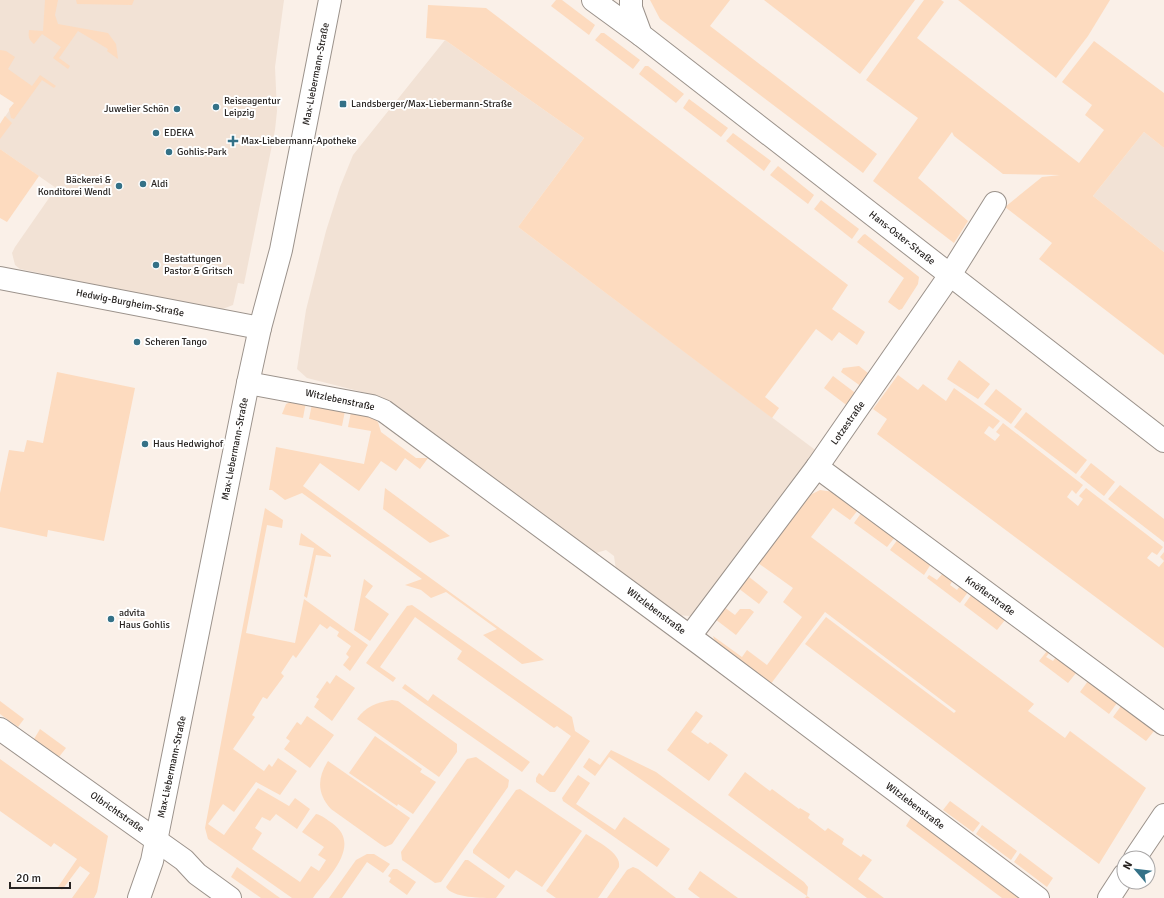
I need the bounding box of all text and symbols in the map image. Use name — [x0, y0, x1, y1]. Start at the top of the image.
street label: Max-Liebermann-Straße — [300, 22, 332, 126]
place label: Reiseagentur Leipzig — [224, 95, 281, 119]
place label: Landsberger/Max-Liebermann-Straße — [351, 98, 512, 110]
marker: Landsberger/Max-Liebermann-Straße — [338, 99, 348, 109]
marker: Reiseagentur Leipzig — [211, 102, 221, 112]
place label: Juwelier Schön — [104, 103, 169, 115]
marker: Juwelier Schön — [172, 104, 182, 114]
place label: EDEKA — [164, 127, 194, 139]
marker: EDEKA — [151, 128, 161, 138]
place label: Max-Liebermann-Apotheke — [241, 135, 357, 147]
marker: Max-Liebermann-Apotheke — [228, 136, 238, 146]
place label: Gohlis-Park — [177, 146, 227, 158]
marker: Gohlis-Park — [164, 147, 174, 157]
place label: Bäckerei & Konditorei Wendl — [38, 174, 112, 198]
place label: Aldi — [151, 178, 168, 190]
marker: Aldi — [138, 179, 148, 189]
marker: Bäckerei & Konditorei Wendl — [114, 181, 124, 191]
street label: Hans-Oster-Straße — [867, 208, 937, 268]
place label: Bestattungen Pastor & Gritsch — [164, 253, 233, 277]
marker: Bestattungen Pastor & Gritsch — [151, 260, 161, 270]
street label: Hedwig-Burgheim-Straße — [75, 287, 185, 319]
place label: Scheren Tango — [145, 336, 207, 348]
marker: Scheren Tango — [132, 337, 142, 347]
street label: Witzlebenstraße — [304, 387, 376, 413]
street label: Max-Liebermann-Straße — [219, 397, 251, 501]
street label: Lotzestraße — [828, 399, 868, 447]
place label: Haus Hedwighof — [153, 438, 224, 450]
marker: Haus Hedwighof — [140, 439, 150, 449]
street label: Knöflerstraße — [963, 574, 1017, 618]
street label: Witzlebenstraße — [624, 585, 688, 637]
place label: advita Haus Gohlis — [119, 607, 171, 631]
marker: advita Haus Gohlis — [106, 614, 116, 624]
street label: Max-Liebermann-Straße — [155, 715, 189, 819]
street label: Witzlebenstraße — [883, 780, 947, 832]
street label: Olbrichtstraße — [88, 789, 146, 835]
north arrow — [1116, 850, 1156, 890]
text: N — [1120, 859, 1135, 872]
scale bar — [10, 864, 70, 890]
text: 20 m — [16, 871, 41, 886]

